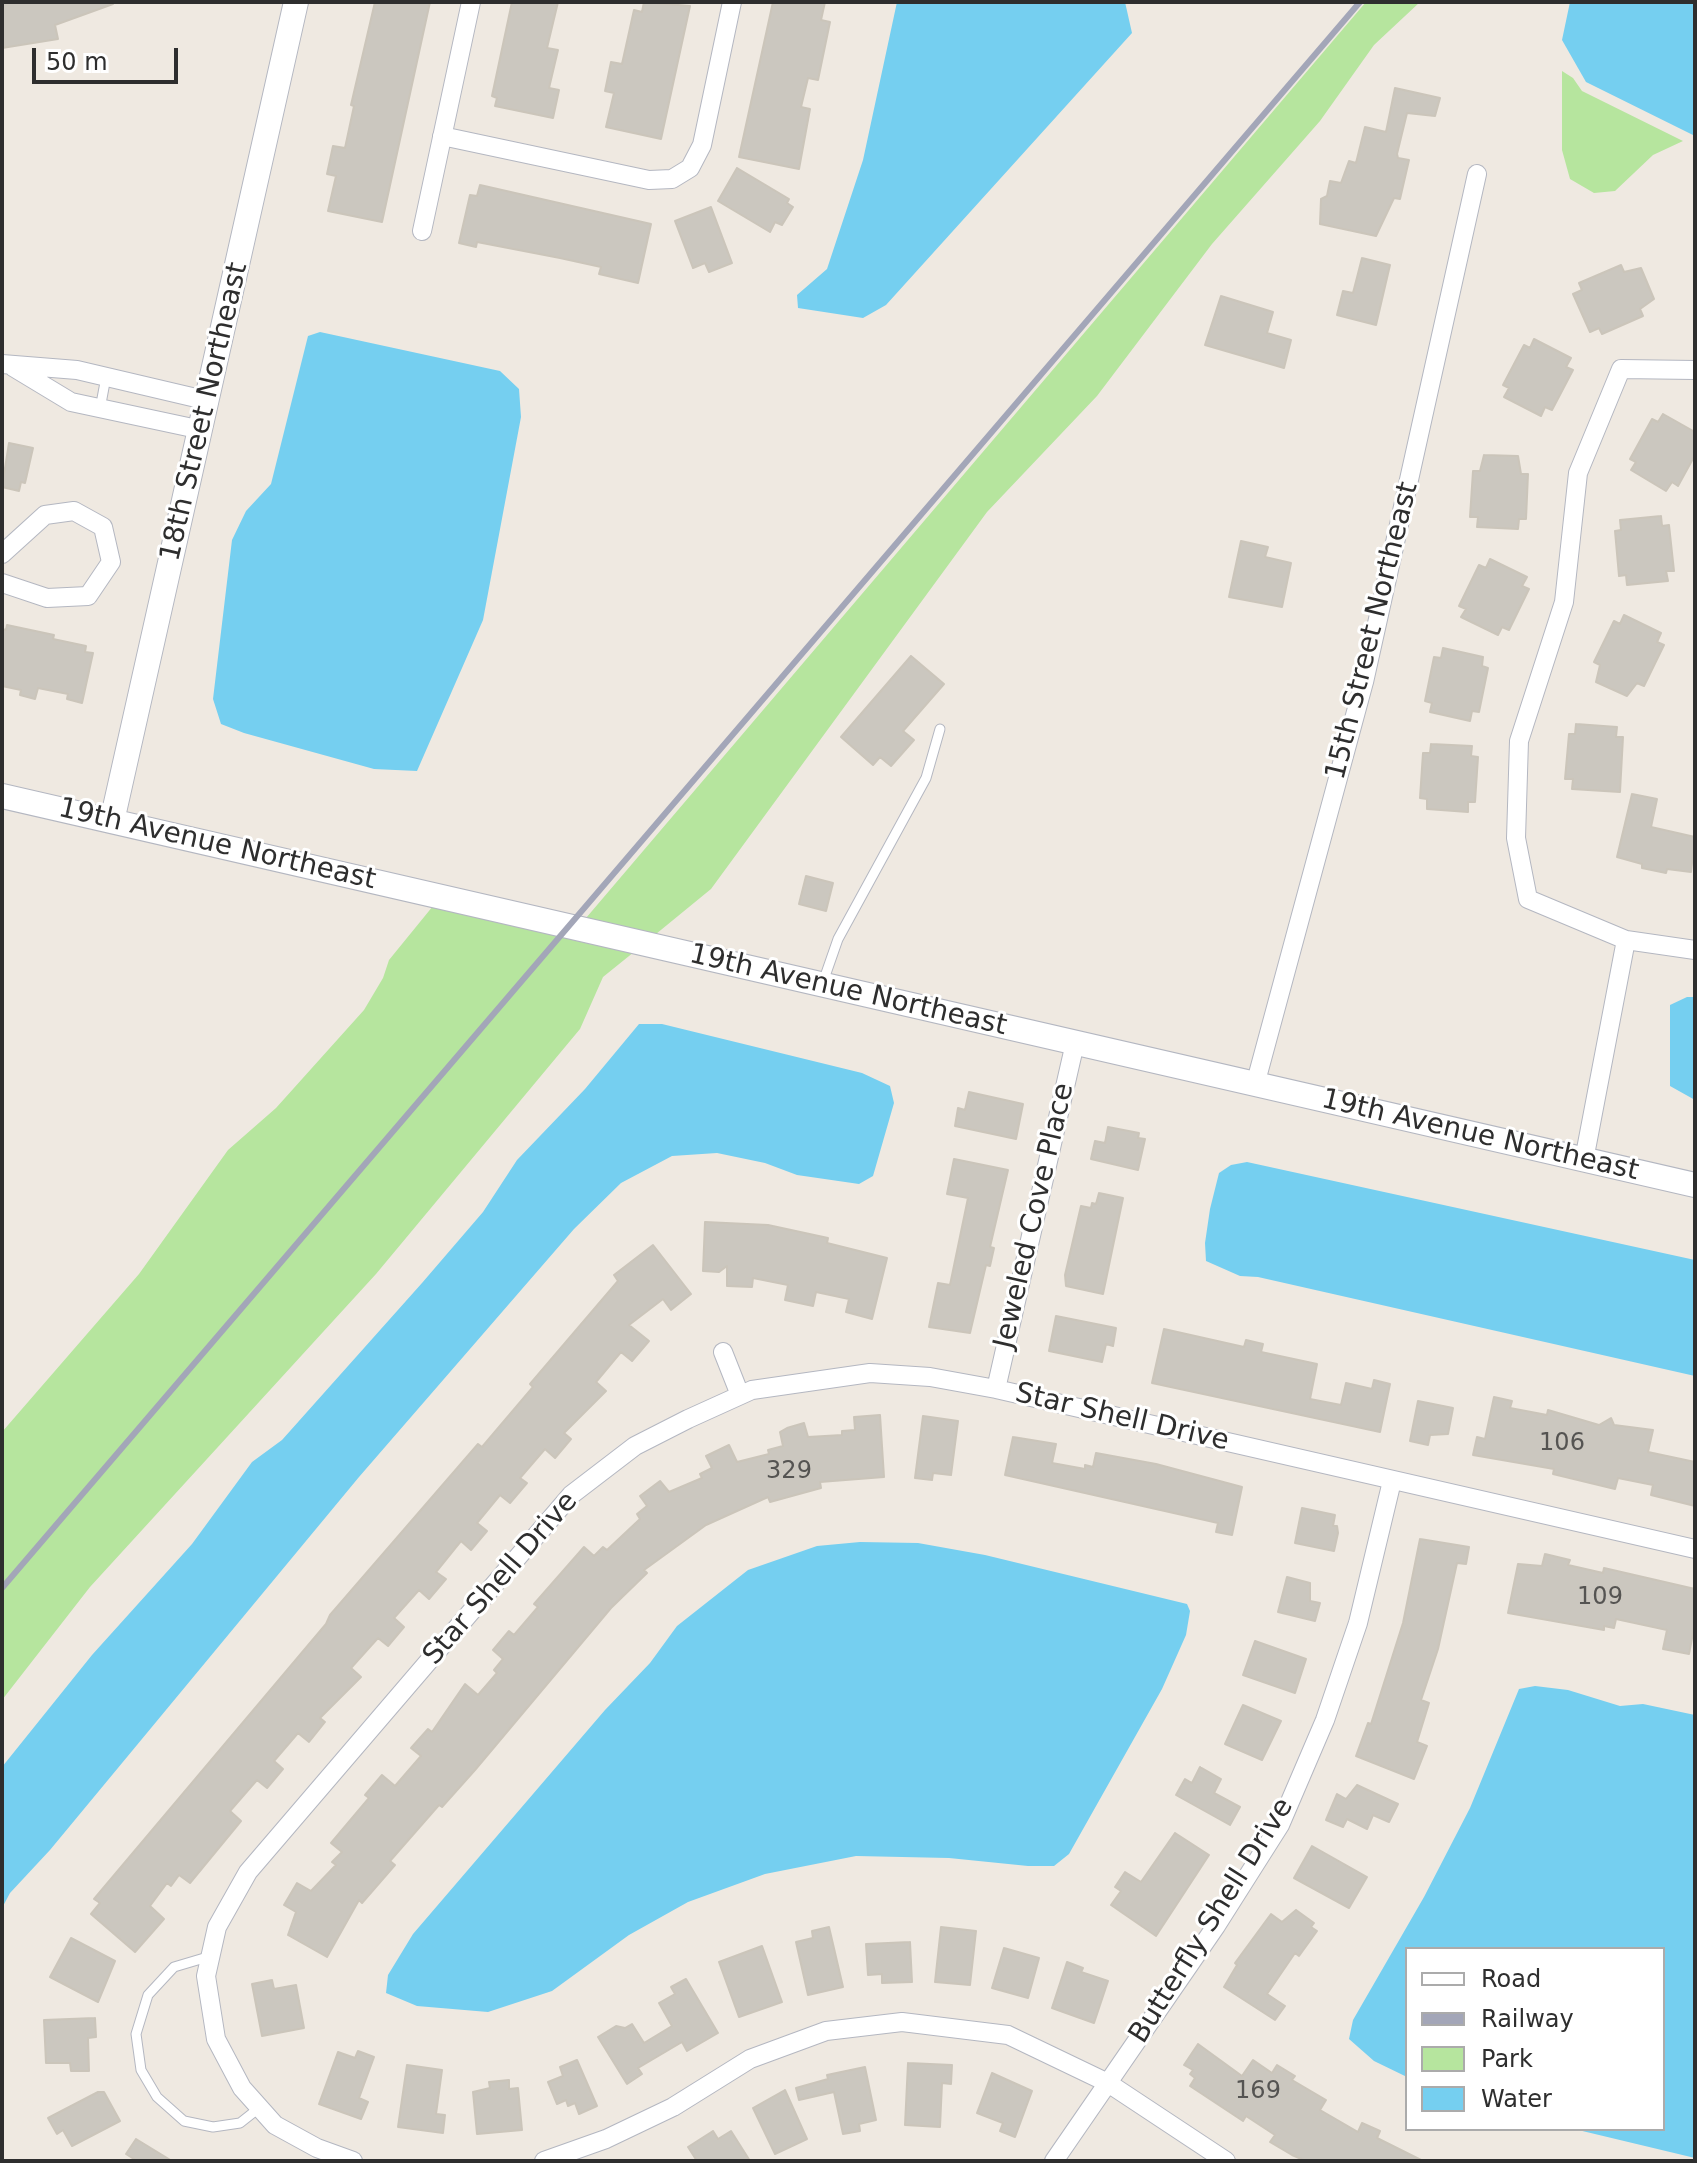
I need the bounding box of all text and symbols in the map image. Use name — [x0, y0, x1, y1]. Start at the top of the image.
scale bar — [36, 32, 182, 82]
text: 50 m — [46, 48, 108, 76]
street label: 18th Street Northeast — [154, 259, 256, 565]
street label: 15th Street Northeast — [1320, 479, 1426, 783]
street label: 19th Avenue Northeast — [55, 792, 379, 898]
street label: 19th Avenue Northeast — [686, 938, 1010, 1044]
street label: Jeweled Cove Place — [988, 1080, 1082, 1352]
street label: 19th Avenue Northeast — [1318, 1083, 1642, 1189]
street label: Star Shell Drive — [1012, 1377, 1232, 1459]
house number: 106 — [1539, 1430, 1585, 1458]
house number: 329 — [766, 1458, 812, 1486]
street label: Star Shell Drive — [417, 1486, 585, 1672]
house number: 109 — [1577, 1584, 1623, 1612]
street label: Butterfly Shell Drive — [1123, 1792, 1301, 2050]
legend — [1405, 1947, 1665, 2131]
text: Road — [1481, 1965, 1541, 1993]
text: Railway — [1481, 2005, 1574, 2033]
text: Park — [1481, 2045, 1533, 2073]
house number: 169 — [1235, 2078, 1281, 2106]
text: Water — [1481, 2085, 1552, 2113]

